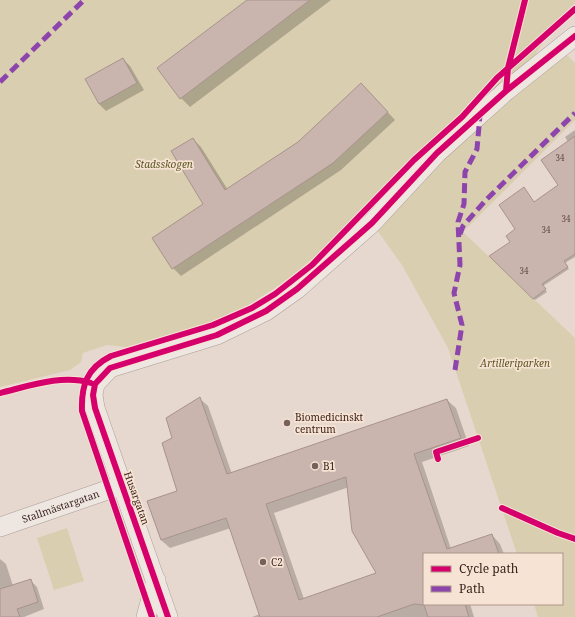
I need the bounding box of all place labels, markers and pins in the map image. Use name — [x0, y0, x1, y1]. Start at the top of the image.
place label: Biomedicinskt centrum — [295, 410, 364, 436]
marker: Biomedicinskt centrum — [282, 418, 292, 428]
place label: B1 — [323, 459, 335, 473]
marker: B1 — [310, 461, 320, 471]
place label: C2 — [271, 555, 283, 569]
marker: C2 — [258, 557, 268, 567]

